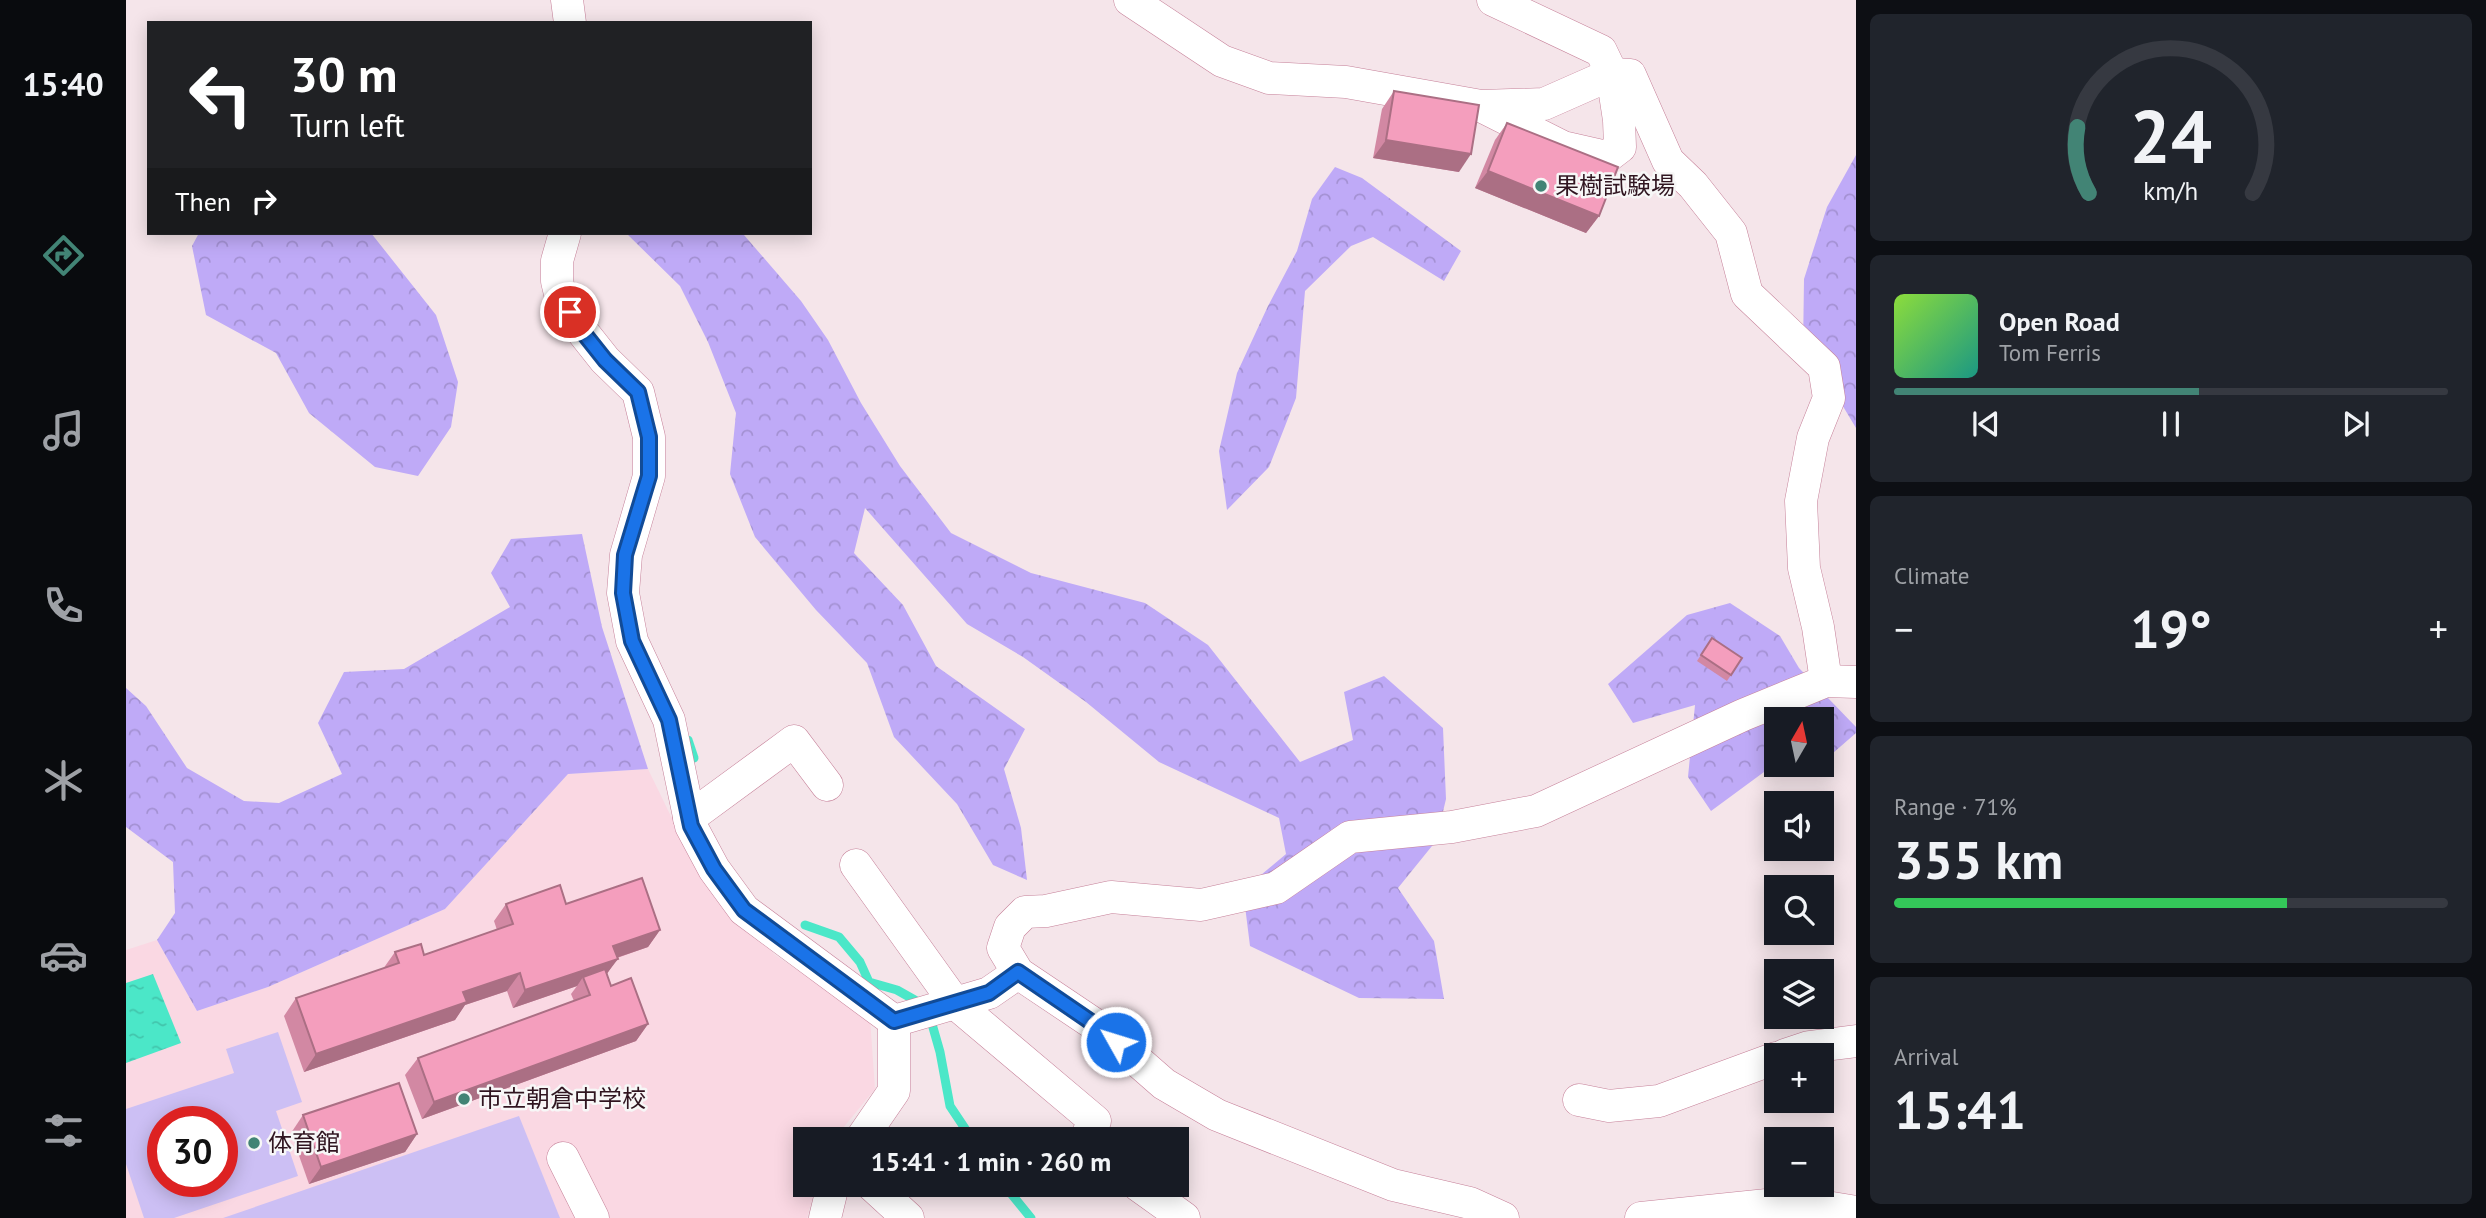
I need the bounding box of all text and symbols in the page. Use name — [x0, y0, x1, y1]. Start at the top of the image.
text: 30 m — [290, 42, 397, 106]
icon: left — [175, 49, 266, 140]
text: 15:40 — [22, 63, 104, 105]
text: 24 — [2130, 90, 2212, 184]
text: Turn left — [290, 104, 405, 146]
place label: 果樹試験場 — [1555, 170, 1675, 201]
text: km/h — [2144, 175, 2198, 207]
marker: 果樹試験場 — [1533, 178, 1549, 194]
icon: right — [245, 182, 283, 220]
text: Then — [175, 185, 231, 218]
icon: directions — [39, 231, 88, 280]
pin — [540, 282, 600, 342]
icon: arrive — [551, 293, 589, 331]
text: Open Road — [1999, 305, 2120, 338]
text: Tom Ferris — [1999, 338, 2101, 367]
icon: previous — [1967, 405, 2005, 443]
icon: pause — [2152, 405, 2190, 443]
icon: next — [2337, 405, 2375, 443]
icon: music — [39, 406, 88, 455]
text: Climate — [1894, 561, 1969, 590]
icon: phone — [39, 581, 88, 630]
text: 19° — [2130, 595, 2212, 662]
text: − — [1894, 604, 1913, 653]
text: + — [2429, 604, 2448, 653]
north arrow — [1764, 707, 1834, 777]
map controls — [1764, 707, 1834, 1197]
icon: climate — [39, 756, 88, 805]
button: sound — [1764, 791, 1834, 861]
text: Range · 71% — [1894, 792, 2017, 821]
text: 355 km — [1894, 826, 2063, 893]
button: search — [1764, 875, 1834, 945]
icon: car — [39, 931, 88, 980]
button: layers — [1764, 959, 1834, 1029]
position arrow — [1079, 1005, 1153, 1079]
text: Arrival — [1894, 1042, 1958, 1071]
button: + — [1764, 1043, 1834, 1113]
text: 15:41 — [1894, 1076, 2026, 1143]
place label: 市立朝倉中学校 — [478, 1083, 646, 1114]
marker: 市立朝倉中学校 — [456, 1091, 472, 1107]
icon: filters — [39, 1106, 88, 1155]
speed limit sign: 30 — [147, 1106, 238, 1197]
place label: 体育館 — [268, 1127, 340, 1158]
button: − — [1764, 1127, 1834, 1197]
marker: 体育館 — [246, 1135, 262, 1151]
text: 15:41 · 1 min · 260 m — [871, 1145, 1111, 1178]

